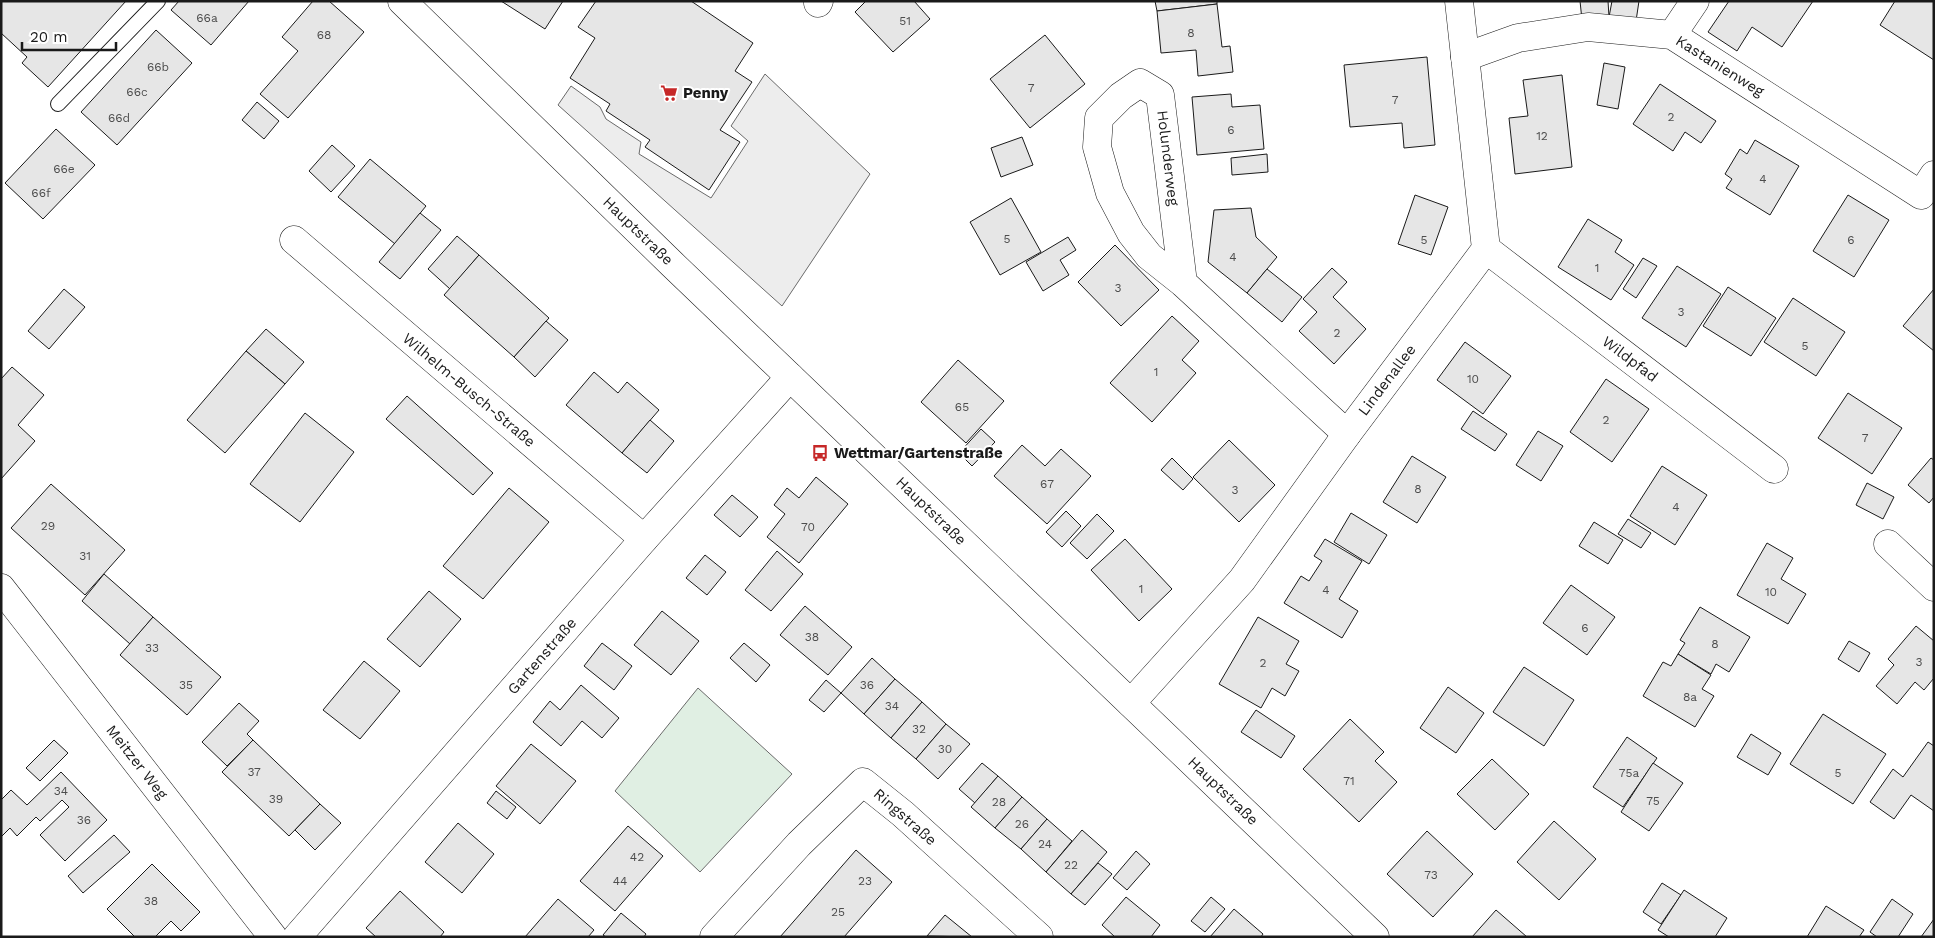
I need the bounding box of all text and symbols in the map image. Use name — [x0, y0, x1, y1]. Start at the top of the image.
house number: 66a — [196, 11, 218, 25]
house number: 51 — [899, 14, 911, 28]
scale bar — [22, 20, 116, 52]
house number: 8 — [1187, 26, 1195, 40]
text: 20 m — [30, 28, 68, 46]
house number: 68 — [317, 28, 331, 42]
street label: Kastanienweg — [1672, 32, 1768, 100]
house number: 66b — [147, 60, 169, 74]
house number: 7 — [1028, 81, 1035, 95]
supermarket icon: Penny — [659, 83, 679, 103]
place label: Penny — [683, 84, 729, 102]
house number: 66c — [126, 85, 148, 99]
house number: 7 — [1392, 93, 1399, 107]
street label: Holunderweg — [1153, 109, 1183, 207]
house number: 2 — [1668, 110, 1675, 124]
house number: 66d — [108, 111, 130, 125]
house number: 6 — [1227, 123, 1235, 137]
house number: 12 — [1536, 129, 1548, 143]
house number: 66e — [53, 162, 75, 176]
house number: 4 — [1759, 172, 1767, 186]
house number: 66f — [31, 186, 51, 200]
street label: Hauptstraße — [599, 193, 677, 269]
house number: 5 — [1004, 232, 1011, 246]
house number: 5 — [1421, 233, 1428, 247]
house number: 6 — [1847, 233, 1855, 247]
house number: 4 — [1229, 250, 1237, 264]
house number: 1 — [1595, 261, 1599, 275]
house number: 3 — [1115, 281, 1122, 295]
house number: 3 — [1678, 305, 1685, 319]
house number: 2 — [1334, 326, 1341, 340]
street label: Wilhelm-Busch-Straße — [399, 329, 539, 451]
street label: Wildpfad — [1599, 332, 1661, 386]
house number: 5 — [1802, 339, 1809, 353]
street label: Lindenallee — [1354, 341, 1420, 419]
house number: 1 — [1154, 365, 1158, 379]
house number: 10 — [1467, 372, 1479, 386]
house number: 65 — [955, 400, 969, 414]
house number: 2 — [1603, 413, 1610, 427]
house number: 7 — [1862, 431, 1869, 445]
bus stop icon: Wettmar/Gartenstraße — [810, 443, 830, 463]
place label: Wettmar/Gartenstraße — [834, 444, 1003, 462]
street label: Hauptstraße — [892, 473, 970, 549]
house number: 67 — [1040, 477, 1054, 491]
house number: 8 — [1414, 482, 1422, 496]
house number: 3 — [1232, 483, 1239, 497]
house number: 4 — [1672, 500, 1680, 514]
house number: 29 — [41, 519, 55, 533]
house number: 70 — [801, 520, 815, 534]
house number: 31 — [79, 549, 91, 563]
house number: 1 — [1139, 582, 1143, 596]
house number: 4 — [1322, 583, 1330, 597]
house number: 10 — [1765, 585, 1777, 599]
street label: Gartenstraße — [504, 614, 580, 698]
house number: 6 — [1581, 621, 1589, 635]
house number: 38 — [805, 630, 819, 644]
house number: 8 — [1711, 637, 1719, 651]
house number: 33 — [145, 641, 159, 655]
house number: 3 — [1916, 655, 1923, 669]
house number: 2 — [1260, 656, 1267, 670]
house number: 35 — [179, 678, 193, 692]
house number: 36 — [860, 678, 874, 692]
house number: 8a — [1683, 690, 1697, 704]
house number: 34 — [885, 699, 899, 713]
street label: Meitzer Weg — [102, 721, 172, 803]
house number: 32 — [912, 722, 926, 736]
house number: 30 — [938, 742, 952, 756]
street label: Hauptstraße — [1184, 753, 1262, 829]
house number: 37 — [247, 765, 261, 779]
house number: 75a — [1619, 766, 1639, 780]
house number: 5 — [1835, 766, 1842, 780]
house number: 71 — [1343, 774, 1355, 788]
house number: 34 — [54, 784, 68, 798]
street label: Ringstraße — [870, 785, 940, 849]
house number: 39 — [269, 792, 283, 806]
house number: 75 — [1646, 794, 1660, 808]
house number: 28 — [992, 795, 1006, 809]
house number: 36 — [77, 813, 91, 827]
house number: 26 — [1015, 817, 1029, 831]
house number: 24 — [1038, 837, 1052, 851]
house number: 42 — [630, 850, 644, 864]
house number: 22 — [1064, 858, 1078, 872]
house number: 73 — [1424, 868, 1438, 882]
house number: 44 — [613, 874, 627, 888]
house number: 23 — [858, 874, 872, 888]
house number: 38 — [144, 894, 158, 908]
house number: 25 — [831, 905, 845, 919]

